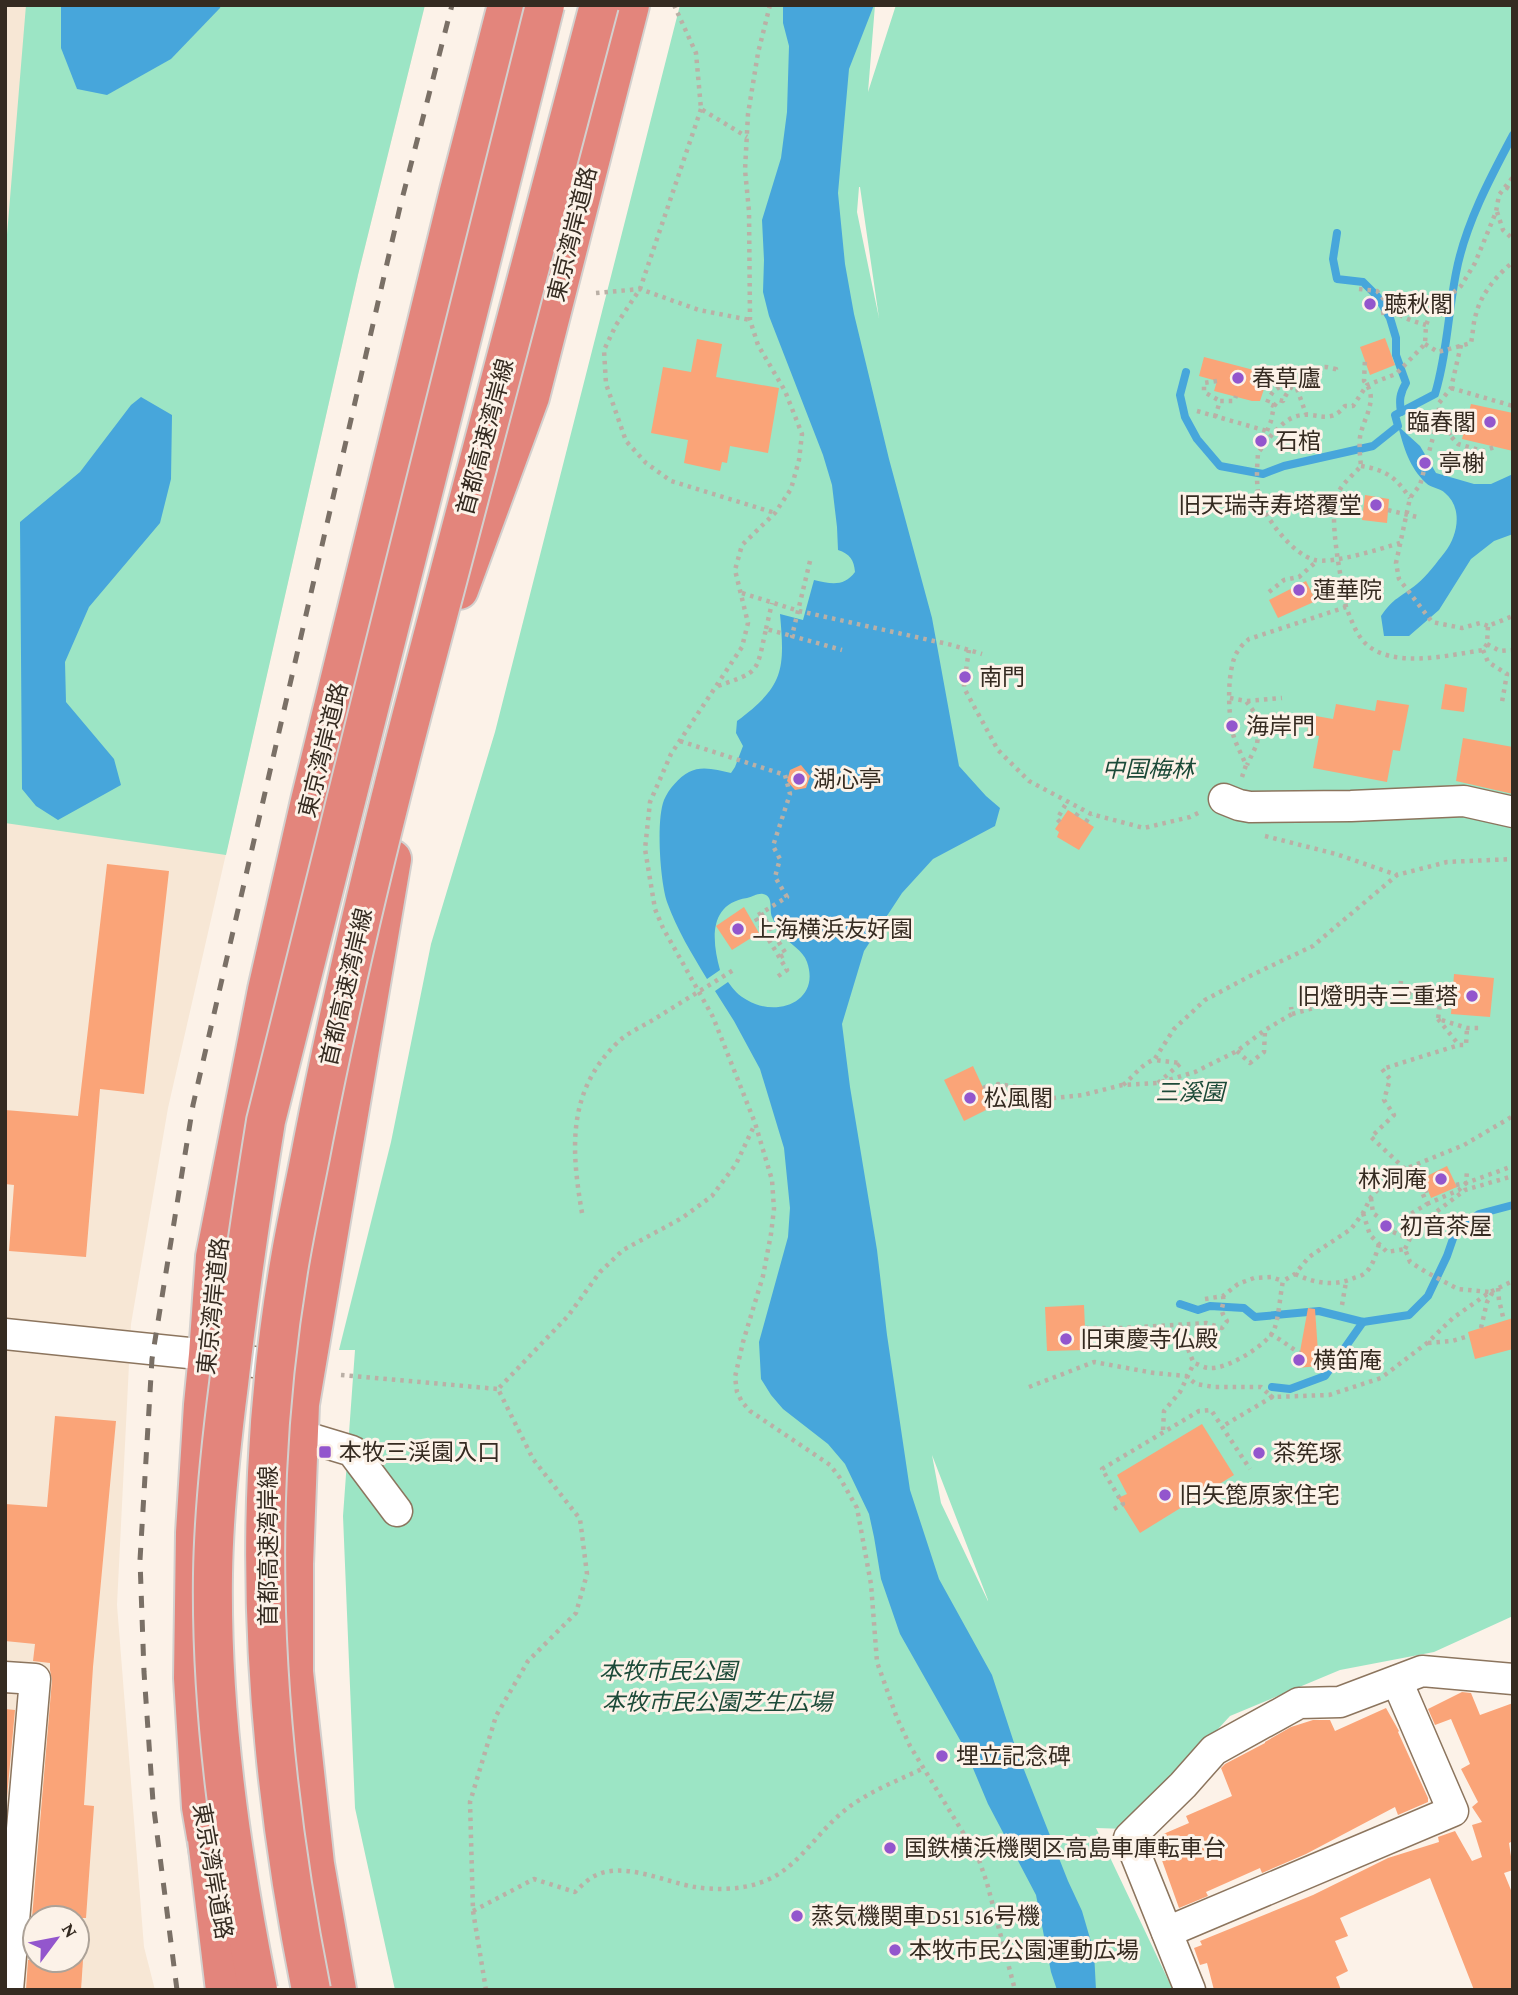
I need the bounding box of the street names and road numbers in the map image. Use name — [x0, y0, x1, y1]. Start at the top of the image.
street label: 東京湾岸道路 — [543, 164, 601, 304]
street label: 首都高速湾岸線 — [452, 356, 518, 518]
street label: 東京湾岸道路 — [294, 680, 352, 820]
street label: 首都高速湾岸線 — [315, 906, 377, 1068]
street label: 東京湾岸道路 — [193, 1236, 233, 1376]
street label: 首都高速湾岸線 — [255, 1466, 281, 1627]
street label: 東京湾岸道路 — [188, 1801, 238, 1941]

